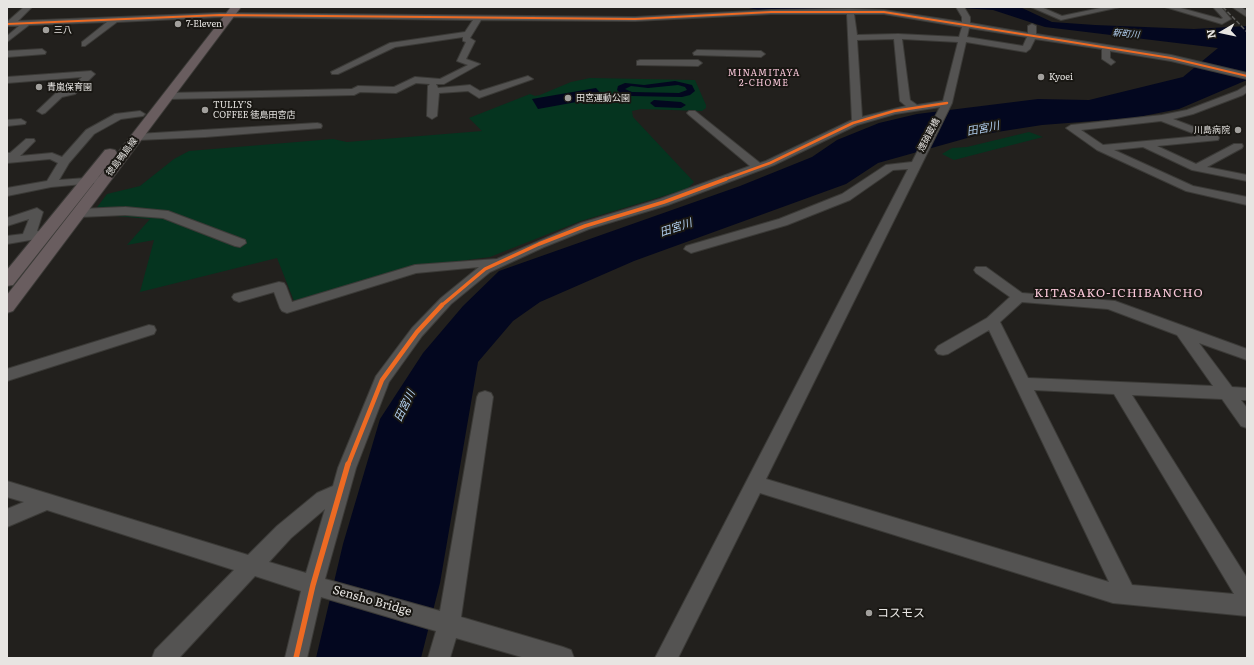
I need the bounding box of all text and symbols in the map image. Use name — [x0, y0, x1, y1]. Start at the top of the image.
north arrow — [1202, 12, 1242, 52]
marker: 7-Eleven — [173, 19, 183, 29]
place label: 7-Eleven — [186, 19, 222, 29]
marker: 三八 — [41, 25, 51, 35]
place label: 三八 — [54, 25, 72, 35]
water label: 新町川 — [1112, 27, 1140, 41]
text: N — [1202, 28, 1219, 40]
district label: MINAMITAYA 2-CHOME — [728, 68, 800, 89]
marker: Kyoei — [1036, 72, 1046, 82]
place label: Kyoei — [1049, 72, 1073, 82]
marker: 青嵐保育園 — [34, 82, 44, 92]
place label: 青嵐保育園 — [47, 82, 92, 92]
marker: 田宮運動公園 — [563, 93, 573, 103]
place label: 田宮運動公園 — [576, 93, 630, 103]
place label: TULLY’S COFFEE 徳島田宮店 — [213, 100, 295, 121]
marker: TULLY’S COFFEE 徳島田宮店 — [200, 105, 210, 115]
street label: 煙硝蔵橋 — [916, 117, 942, 153]
water label: 田宮川 — [966, 119, 1000, 139]
place label: 川島病院 — [1194, 125, 1230, 135]
marker: 川島病院 — [1233, 125, 1243, 135]
street label: 徳島鴨島線 — [104, 136, 140, 178]
water label: 田宮川 — [658, 217, 694, 239]
district label: KITASAKO-ICHIBANCHO — [1034, 286, 1204, 300]
water label: 田宮川 — [392, 388, 418, 424]
street label: Sensho Bridge — [331, 583, 413, 619]
place label: コスモス — [877, 606, 925, 620]
marker: コスモス — [864, 608, 874, 618]

